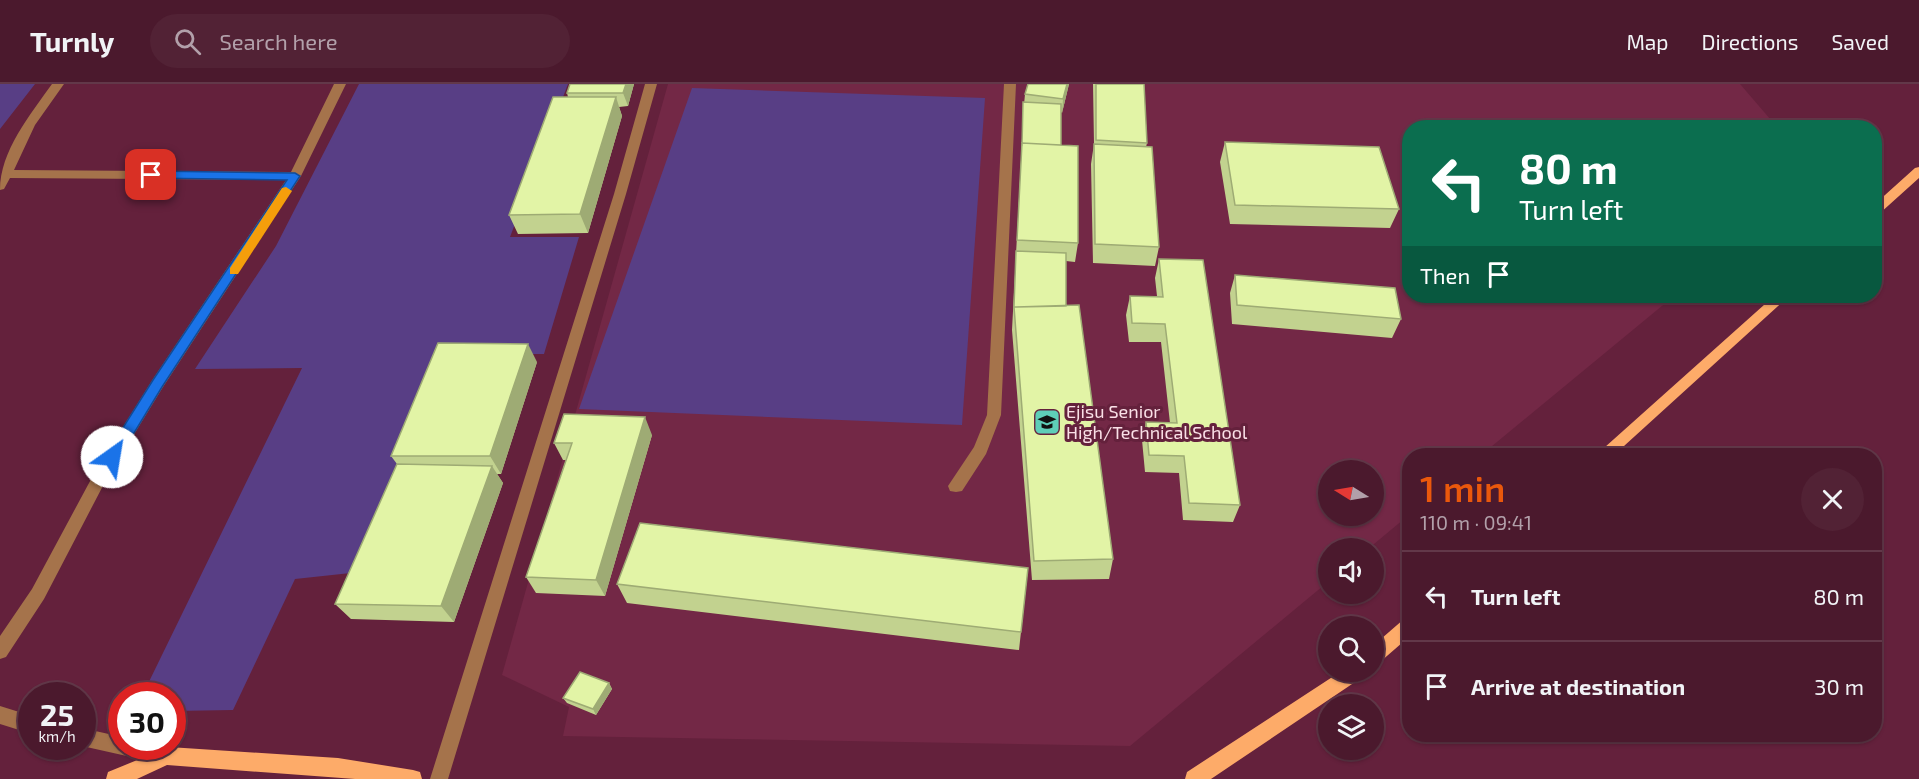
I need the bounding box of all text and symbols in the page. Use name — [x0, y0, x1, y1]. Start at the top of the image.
search box — [150, 14, 570, 68]
text: Turnly — [30, 24, 114, 58]
icon: search — [171, 25, 204, 58]
text: Search here — [219, 28, 338, 54]
text: Map — [1626, 29, 1669, 54]
text: Directions — [1702, 29, 1798, 54]
text: Saved — [1831, 29, 1889, 54]
text: 80 m — [1519, 142, 1618, 192]
icon: left — [1420, 144, 1498, 222]
pin — [125, 149, 176, 200]
icon: arrive — [134, 158, 167, 191]
text: Turn left — [1519, 193, 1623, 225]
icon: arrive — [1482, 258, 1515, 291]
text: Then — [1420, 262, 1470, 288]
place label: Ejisu Senior High/Technical School — [1066, 400, 1248, 443]
school or university icon: Ejisu Senior High/Technical School — [1032, 407, 1062, 437]
position arrow — [80, 425, 144, 489]
north arrow — [1318, 460, 1384, 526]
map controls — [1318, 460, 1384, 760]
text: 1 min — [1420, 466, 1505, 509]
button: close — [1801, 468, 1864, 531]
text: 110 m · 09:41 — [1420, 510, 1532, 534]
button: sound — [1318, 538, 1384, 604]
icon: left — [1420, 580, 1453, 613]
text: Turn left — [1471, 583, 1560, 609]
text: 80 m — [1813, 583, 1864, 609]
button: search — [1318, 616, 1384, 682]
icon: arrive — [1420, 670, 1453, 703]
text: Arrive at destination — [1471, 673, 1685, 699]
text: 30 m — [1814, 673, 1864, 699]
speed limit sign: 30 — [108, 682, 186, 760]
button: layers — [1318, 694, 1384, 760]
text: 25 — [40, 696, 74, 732]
text: km/h — [38, 727, 76, 745]

